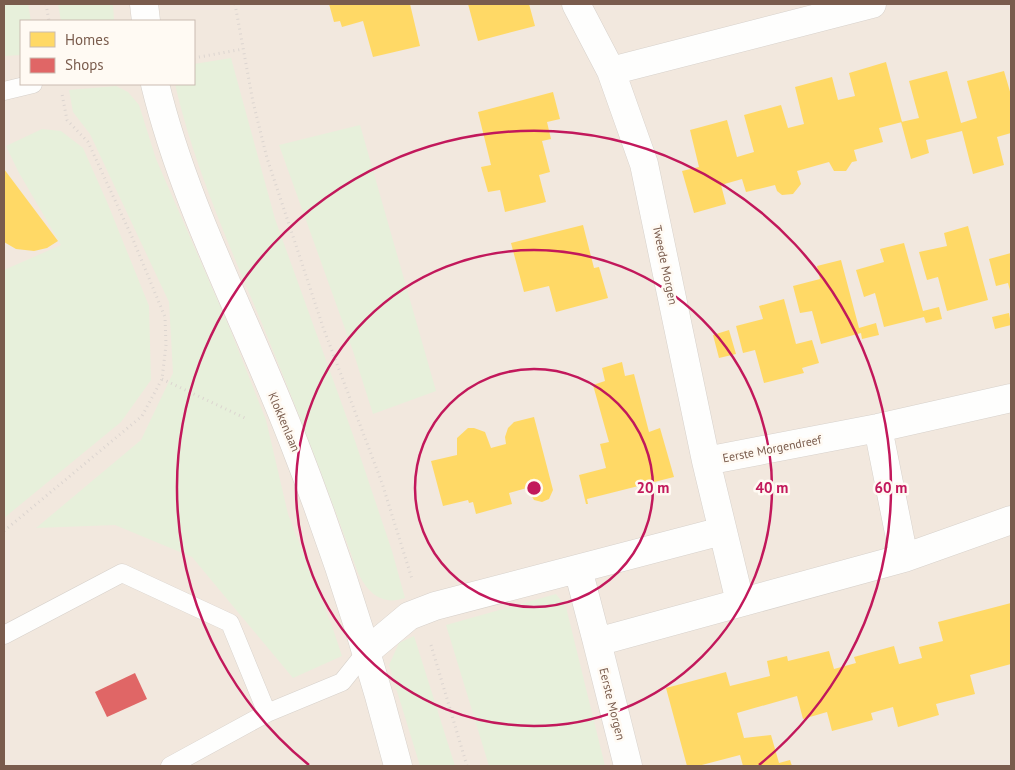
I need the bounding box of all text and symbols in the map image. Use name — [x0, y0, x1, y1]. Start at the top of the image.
legend — [20, 20, 195, 85]
text: Homes — [65, 30, 109, 49]
text: Shops — [65, 55, 104, 74]
street label: Tweede Morgen — [650, 224, 681, 306]
street label: Klokkenlaan — [265, 390, 304, 454]
street label: Eerste Morgendreef — [721, 431, 824, 465]
text: 20 m — [637, 478, 669, 497]
text: 40 m — [756, 478, 788, 497]
text: 60 m — [875, 478, 907, 497]
centre of rings — [525, 479, 543, 497]
street label: Eerste Morgen — [596, 666, 629, 742]

